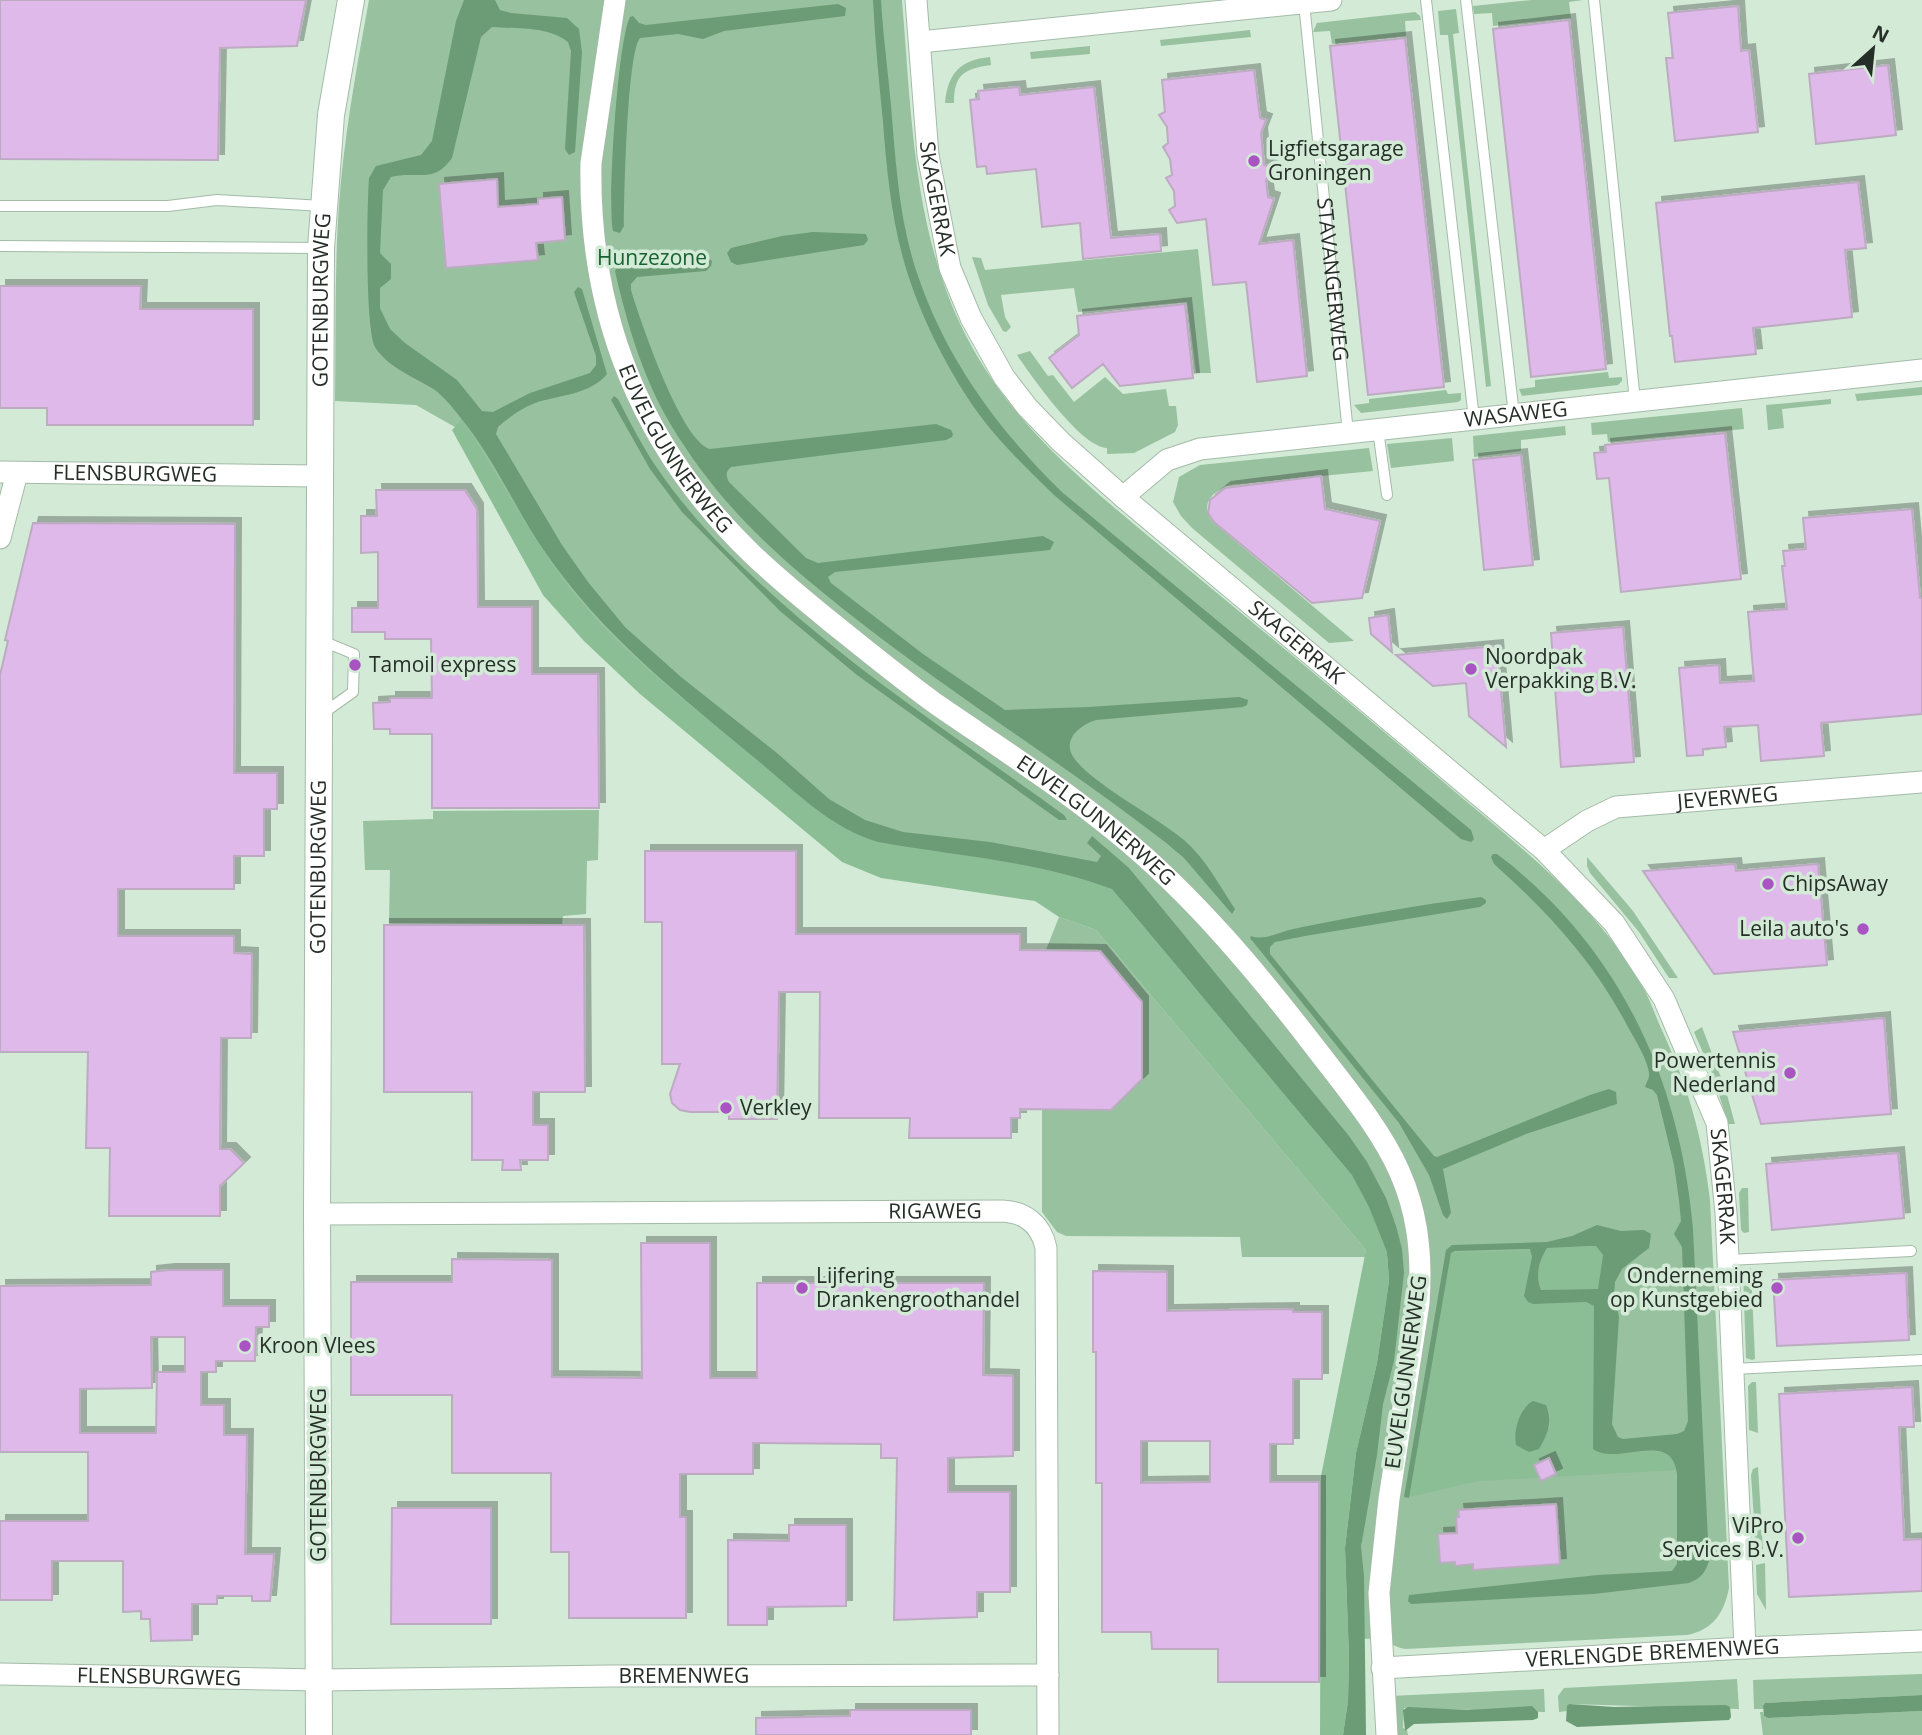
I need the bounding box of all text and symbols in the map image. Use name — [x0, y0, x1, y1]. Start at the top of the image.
north arrow — [1838, 14, 1908, 84]
text: N — [1868, 19, 1894, 49]
place label: Ligfietsgarage Groningen — [1268, 134, 1404, 186]
street label: SKAGERRAK — [914, 140, 962, 259]
marker: Ligfietsgarage Groningen — [1246, 153, 1262, 169]
street label: STAVANGERWEG — [1311, 196, 1356, 363]
street label: GOTENBURGWEG — [305, 212, 337, 387]
park label: Hunzezone — [597, 243, 707, 271]
street label: EUVELGUNNERWEG — [613, 360, 739, 539]
street label: WASAWEG — [1463, 394, 1569, 433]
street label: FLENSBURGWEG — [53, 458, 217, 488]
street label: SKAGERRAK — [1243, 593, 1351, 690]
place label: Noordpak Verpakking B.V. — [1485, 642, 1637, 694]
place label: Tamoil express — [369, 650, 516, 678]
marker: Tamoil express — [347, 657, 363, 673]
marker: Noordpak Verpakking B.V. — [1463, 661, 1479, 677]
street label: EUVELGUNNERWEG — [1012, 748, 1182, 891]
street label: JEVERWEG — [1674, 779, 1779, 815]
street label: GOTENBURGWEG — [303, 780, 332, 954]
place label: ChipsAway — [1782, 869, 1888, 897]
marker: ChipsAway — [1760, 876, 1776, 892]
place label: Leila auto's — [1739, 914, 1849, 942]
marker: Leila auto's — [1855, 921, 1871, 937]
place label: Powertennis Nederland — [1654, 1046, 1776, 1098]
marker: Powertennis Nederland — [1782, 1065, 1798, 1081]
place label: Verkley — [740, 1093, 812, 1121]
marker: Verkley — [718, 1100, 734, 1116]
street label: SKAGERRAK — [1705, 1127, 1742, 1245]
street label: RIGAWEG — [888, 1196, 982, 1224]
place label: Lijfering Drankengroothandel — [816, 1261, 1020, 1313]
place label: Onderneming op Kunstgebied — [1610, 1261, 1763, 1313]
street label: EUVELGUNNERWEG — [1378, 1273, 1432, 1471]
marker: Lijfering Drankengroothandel — [794, 1280, 810, 1296]
marker: Onderneming op Kunstgebied — [1769, 1280, 1785, 1296]
place label: Kroon Vlees — [259, 1331, 375, 1359]
marker: Kroon Vlees — [237, 1338, 253, 1354]
street label: GOTENBURGWEG — [304, 1388, 332, 1562]
place label: ViPro Services B.V. — [1662, 1511, 1784, 1563]
marker: ViPro Services B.V. — [1790, 1530, 1806, 1546]
street label: VERLENGDE BREMENWEG — [1525, 1632, 1780, 1673]
street label: FLENSBURGWEG — [77, 1660, 241, 1692]
street label: BREMENWEG — [618, 1661, 749, 1689]

